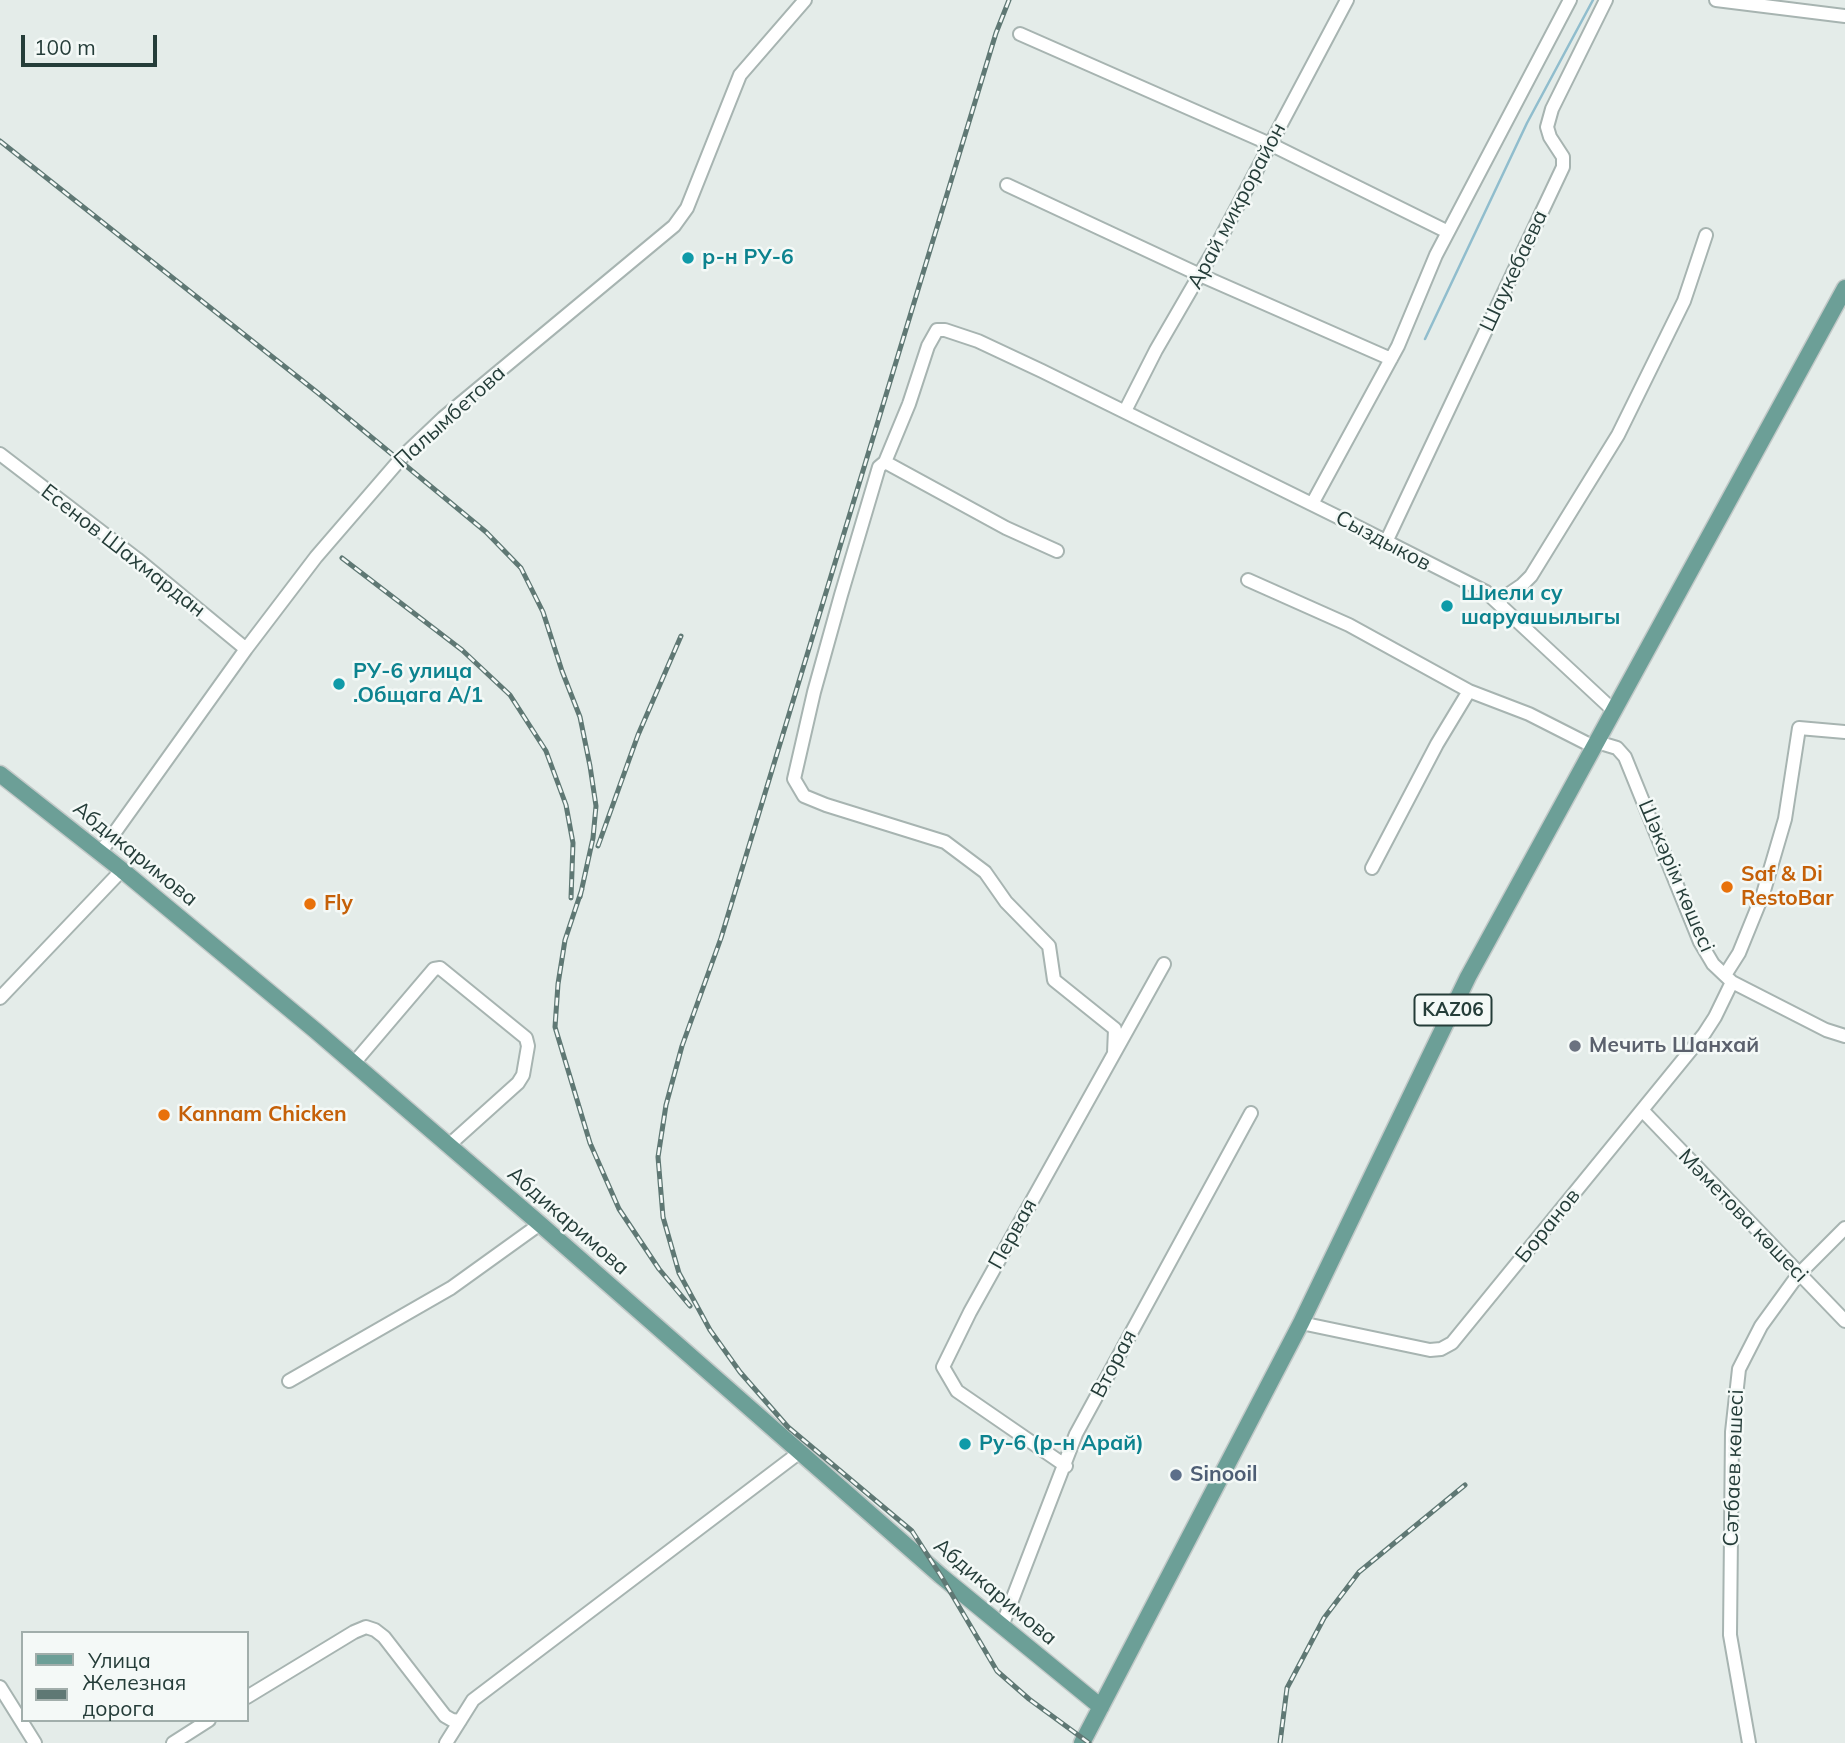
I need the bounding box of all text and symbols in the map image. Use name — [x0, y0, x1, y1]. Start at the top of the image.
scale bar — [24, 21, 161, 65]
text: 100 m — [34, 34, 96, 60]
street label: Арай микрорайон — [1182, 118, 1292, 294]
street label: Шаукебаева — [1475, 206, 1553, 336]
place label: р-н РУ-6 — [702, 245, 794, 271]
marker: р-н РУ-6 — [680, 250, 696, 266]
street label: Палымбетова — [389, 360, 511, 474]
street label: Есенов Шахмардан — [36, 479, 210, 623]
street label: Сыздыков — [1331, 505, 1435, 577]
place label: Шиели су шаруашылыгы — [1461, 581, 1620, 631]
marker: Шиели су шаруашылыгы — [1439, 598, 1455, 614]
place label: РУ-6 улица .Общага А/1 — [353, 659, 483, 709]
marker: РУ-6 улица .Общага А/1 — [331, 676, 347, 692]
street label: Абдикаримова — [68, 796, 202, 912]
street label: Шәкәрім көшесі — [1633, 796, 1719, 956]
place label: Saf & Di RestoBar — [1741, 862, 1833, 912]
marker: Saf & Di RestoBar — [1719, 879, 1735, 895]
place label: Fly — [324, 891, 353, 917]
marker: Fly — [302, 896, 318, 912]
road number: KАZ06 — [1414, 994, 1492, 1026]
place label: Мечить Шанхай — [1589, 1033, 1759, 1059]
marker: Мечить Шанхай — [1567, 1038, 1583, 1054]
place label: Kannam Chicken — [178, 1102, 347, 1128]
marker: Kannam Chicken — [156, 1107, 172, 1123]
street label: Мәметова көшесі — [1673, 1144, 1813, 1288]
street label: Абдикаримова — [502, 1161, 634, 1281]
street label: Боранов — [1510, 1184, 1586, 1268]
street label: Первая — [983, 1194, 1043, 1274]
street label: Вторая — [1086, 1326, 1142, 1402]
street label: Сәтбаев көшесі — [1719, 1389, 1749, 1547]
place label: Ру-6 (р-н Арай) — [979, 1431, 1144, 1457]
marker: Ру-6 (р-н Арай) — [957, 1436, 973, 1452]
place label: Sinooil — [1190, 1462, 1258, 1488]
marker: Sinooil — [1168, 1467, 1184, 1483]
street label: Абдикаримова — [928, 1533, 1062, 1651]
legend — [21, 1631, 248, 1722]
text: Улица — [88, 1647, 151, 1673]
text: Железная дорога — [82, 1669, 186, 1721]

